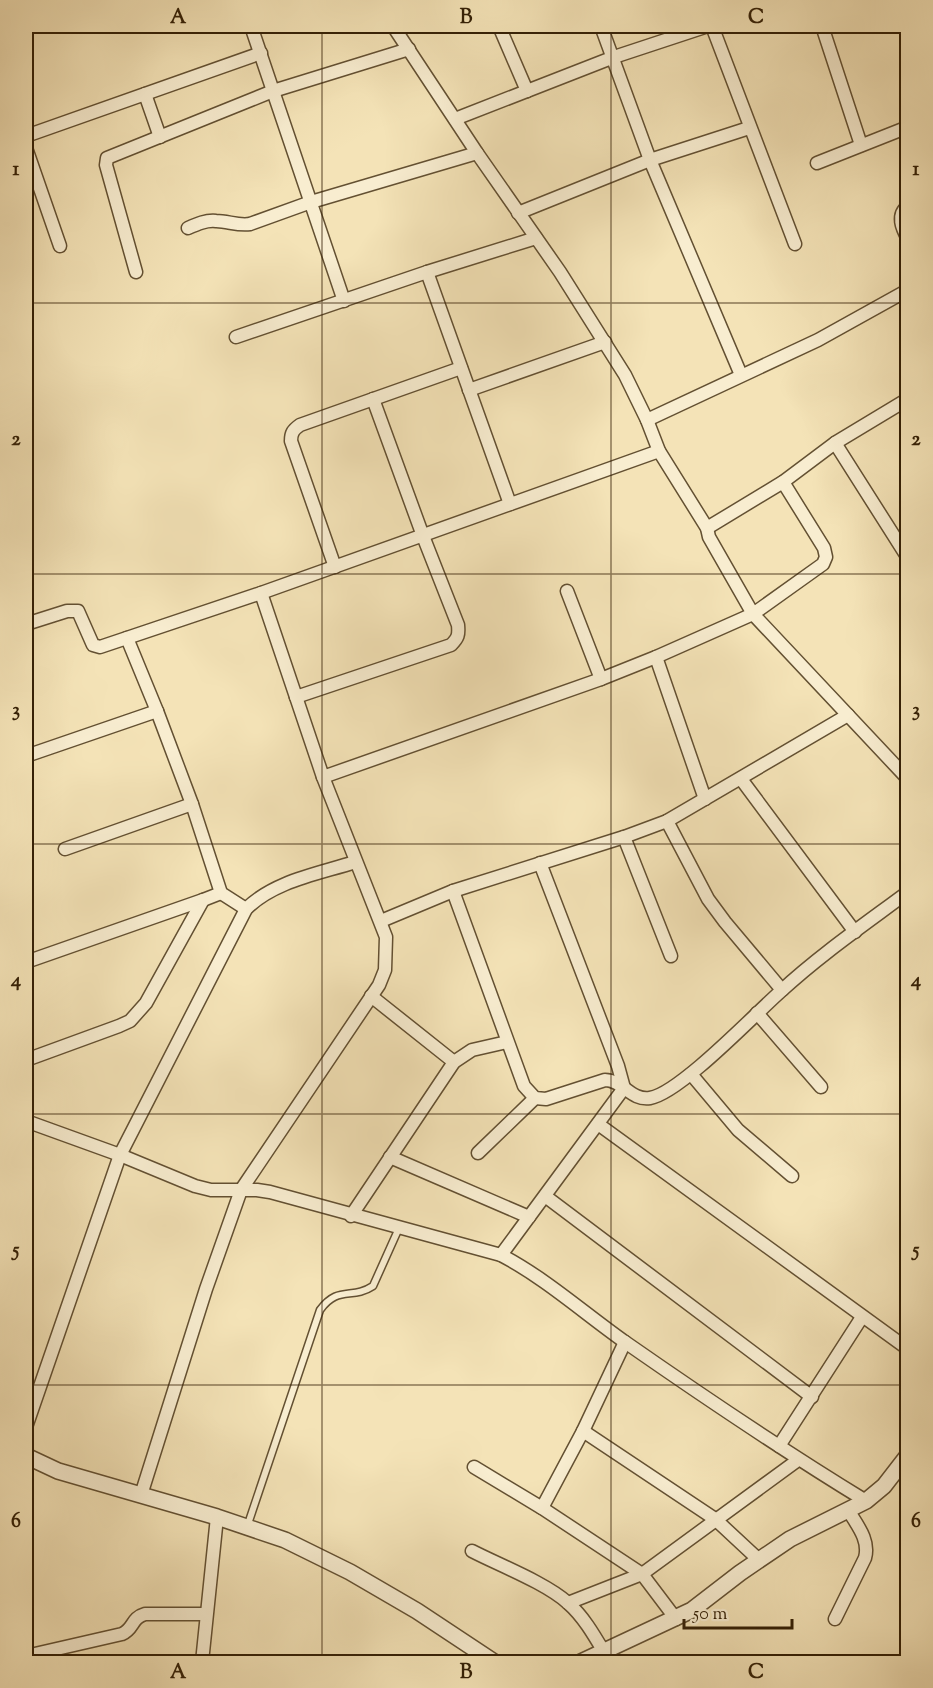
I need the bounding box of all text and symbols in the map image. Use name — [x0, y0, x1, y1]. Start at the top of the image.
text: A — [170, 4, 187, 33]
text: B — [460, 4, 473, 33]
text: C — [748, 4, 764, 33]
text: 1 — [13, 156, 20, 185]
text: 1 — [913, 156, 920, 185]
text: 2 — [11, 426, 21, 455]
text: 2 — [911, 426, 921, 455]
text: 3 — [12, 697, 20, 726]
text: 3 — [912, 697, 920, 726]
text: 4 — [10, 967, 21, 996]
text: 4 — [910, 967, 921, 996]
text: 5 — [11, 1237, 20, 1266]
text: 5 — [911, 1237, 920, 1266]
text: 6 — [11, 1508, 21, 1537]
text: 6 — [911, 1508, 921, 1537]
scale bar — [684, 1592, 792, 1630]
text: 50 m — [692, 1602, 728, 1628]
text: A — [170, 1659, 187, 1688]
text: B — [460, 1659, 473, 1688]
text: C — [748, 1659, 764, 1688]

